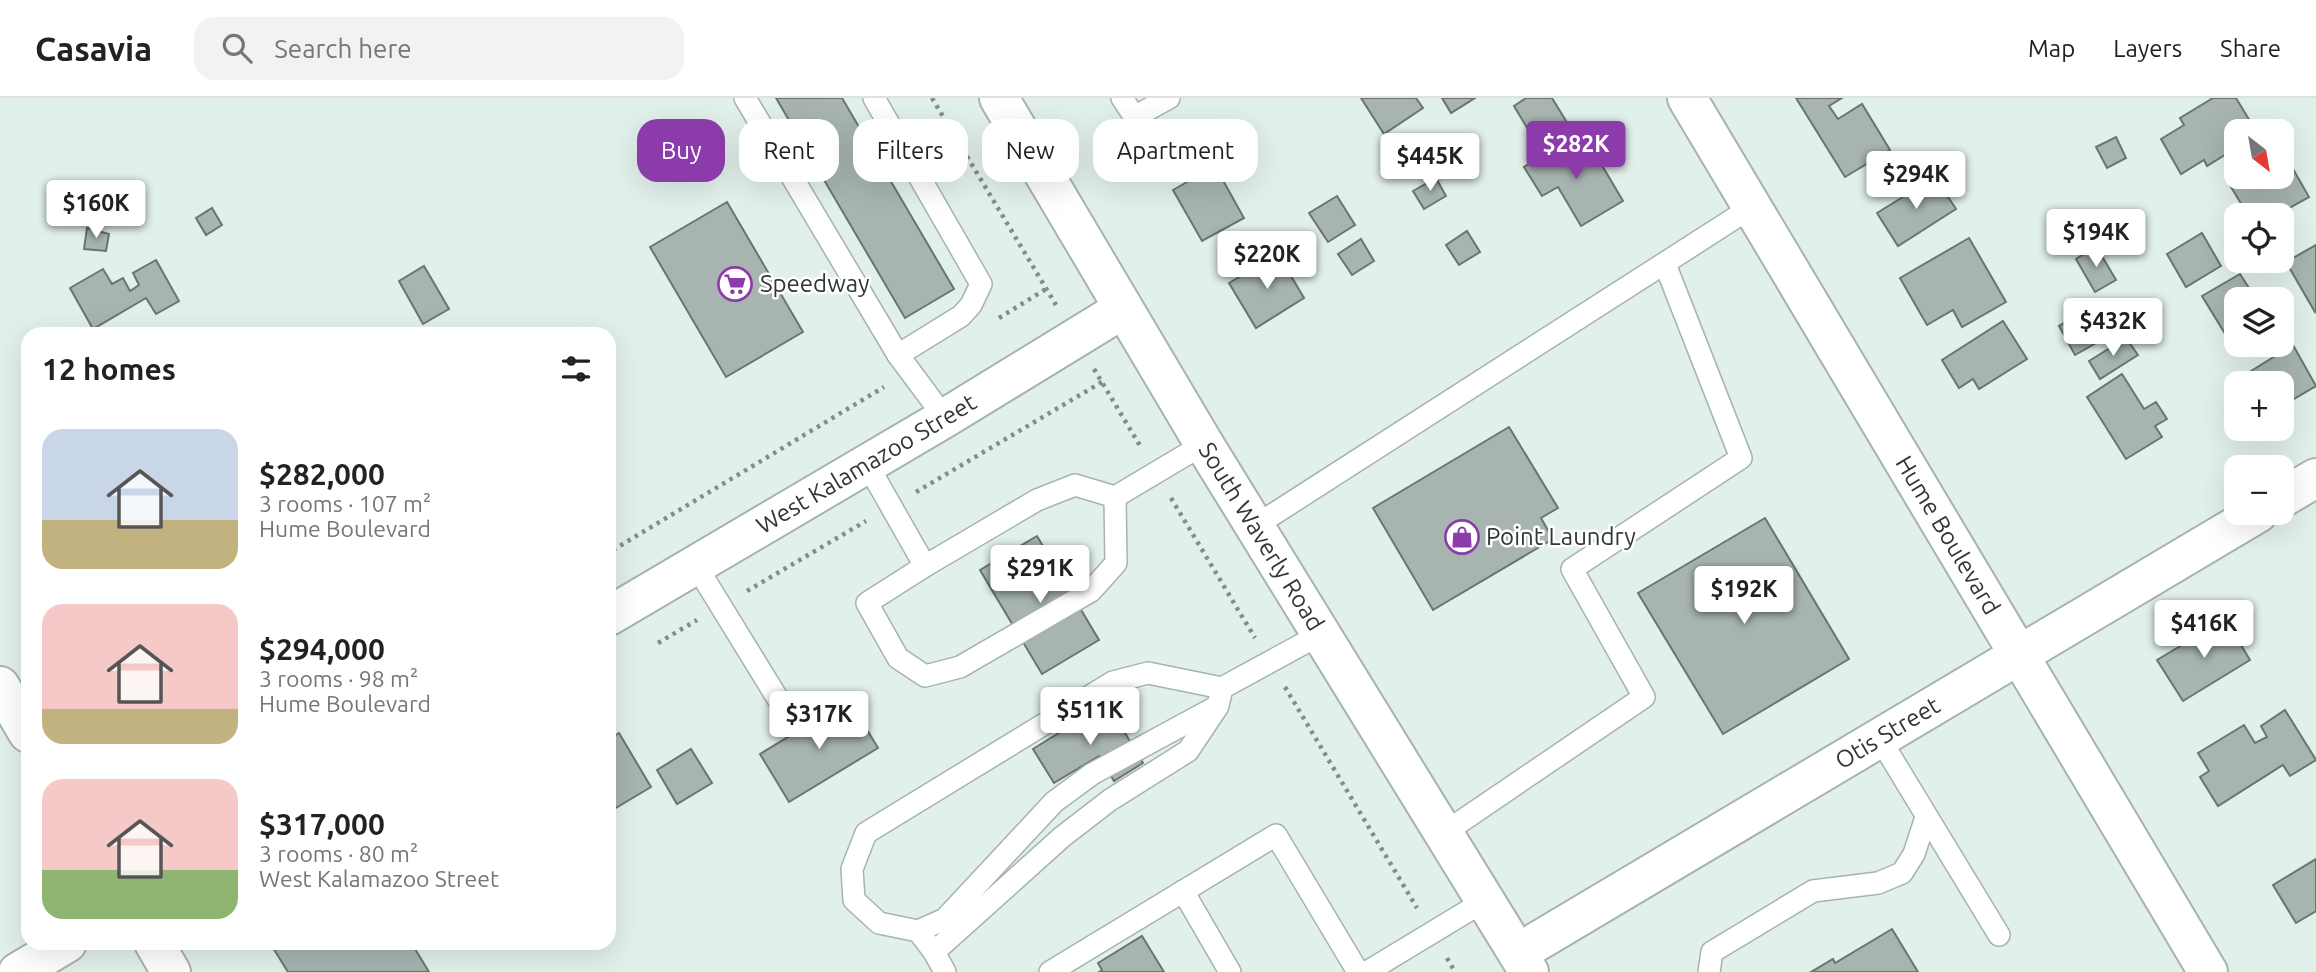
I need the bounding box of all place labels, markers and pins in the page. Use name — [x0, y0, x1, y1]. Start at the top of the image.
pin: $282K — [1527, 122, 1625, 181]
pin: $445K — [1381, 134, 1479, 193]
pin: $294K — [1867, 152, 1965, 211]
pin: $160K — [47, 180, 145, 240]
pin: $194K — [2047, 209, 2145, 269]
pin: $220K — [1218, 232, 1316, 291]
supermarket icon: Speedway — [716, 265, 754, 303]
place label: Speedway — [760, 270, 870, 297]
pin: $432K — [2064, 299, 2162, 358]
shop icon: Point Laundry — [1443, 518, 1481, 556]
place label: Point Laundry — [1486, 523, 1636, 550]
pin: $291K — [991, 546, 1089, 605]
pin: $192K — [1695, 566, 1793, 626]
pin: $416K — [2155, 601, 2253, 660]
pin: $511K — [1041, 688, 1139, 747]
pin: $317K — [770, 692, 868, 751]

